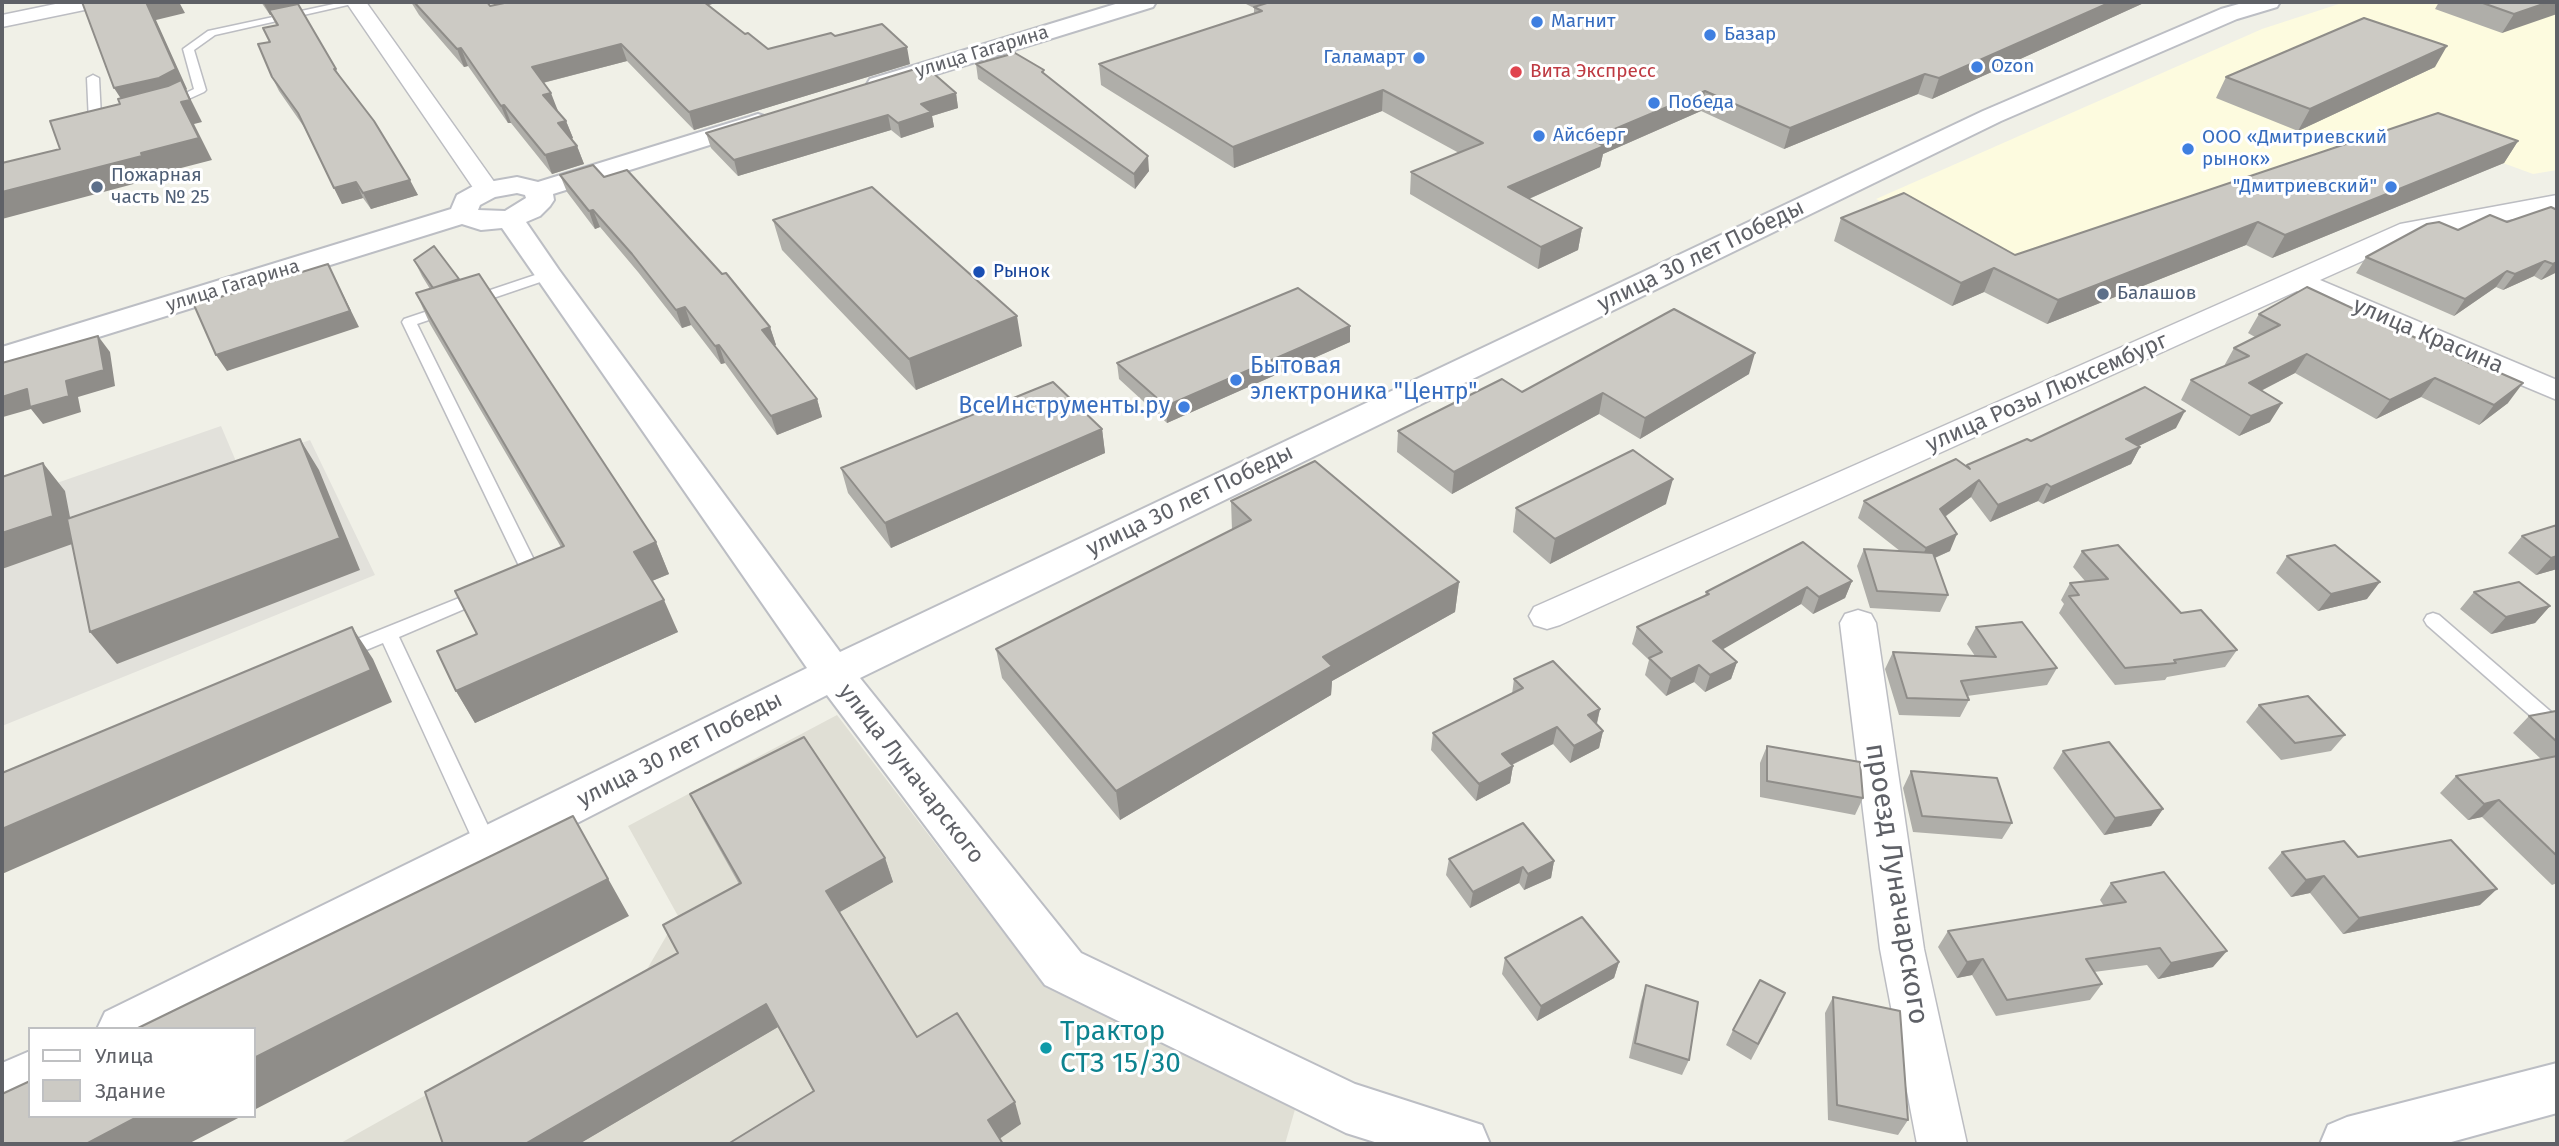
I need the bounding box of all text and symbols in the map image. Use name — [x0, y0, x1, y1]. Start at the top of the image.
place label: Магнит — [1551, 11, 1616, 33]
marker: Магнит — [1529, 14, 1545, 30]
street label: улица Гагарина — [913, 21, 1051, 83]
place label: Базар — [1724, 24, 1776, 46]
marker: Базар — [1702, 27, 1718, 43]
place label: Галамарт — [1323, 47, 1405, 69]
marker: Галамарт — [1411, 50, 1427, 66]
place label: Ozon — [1991, 56, 2034, 78]
marker: Ozon — [1969, 59, 1985, 75]
place label: Вита Экспресс — [1530, 61, 1656, 83]
marker: Вита Экспресс — [1508, 64, 1524, 80]
place label: Победа — [1668, 92, 1734, 114]
marker: Победа — [1646, 95, 1662, 111]
place label: Айсберг — [1553, 125, 1625, 147]
place label: ООО «Дмитриевский рынок» — [2202, 127, 2387, 171]
marker: Айсберг — [1531, 128, 1547, 144]
marker: ООО «Дмитриевский рынок» — [2180, 141, 2196, 157]
place label: Пожарная часть № 25 — [111, 165, 210, 209]
place label: "Дмитриевский" — [2233, 176, 2377, 198]
marker: Пожарная часть № 25 — [89, 179, 105, 195]
marker: "Дмитриевский" — [2383, 179, 2399, 195]
street label: улица 30 лет Победы — [1593, 194, 1809, 318]
street label: улица Гагарина — [164, 255, 302, 317]
place label: Рынок — [993, 261, 1050, 283]
marker: Рынок — [971, 264, 987, 280]
place label: Балашов — [2117, 283, 2197, 305]
marker: Балашов — [2095, 286, 2111, 302]
street label: улица Красина — [2349, 292, 2507, 380]
street label: улица Розы Люксембург — [1922, 327, 2172, 459]
place label: Бытовая электроника "Центр" — [1250, 353, 1477, 407]
marker: Бытовая электроника "Центр" — [1228, 372, 1244, 388]
place label: ВсеИнструменты.ру — [958, 393, 1170, 421]
marker: ВсеИнструменты.ру — [1176, 399, 1192, 415]
street label: улица 30 лет Победы — [1082, 439, 1298, 563]
street label: улица Луначарского — [832, 679, 990, 869]
street label: улица 30 лет Победы — [573, 686, 787, 814]
street label: проезд Луначарского — [1857, 741, 1935, 1027]
place label: Трактор СТЗ 15/30 — [1060, 1015, 1181, 1081]
legend — [28, 1027, 256, 1118]
marker: Трактор СТЗ 15/30 — [1038, 1040, 1054, 1056]
text: Улица — [95, 1043, 154, 1069]
text: Здание — [95, 1078, 166, 1104]

